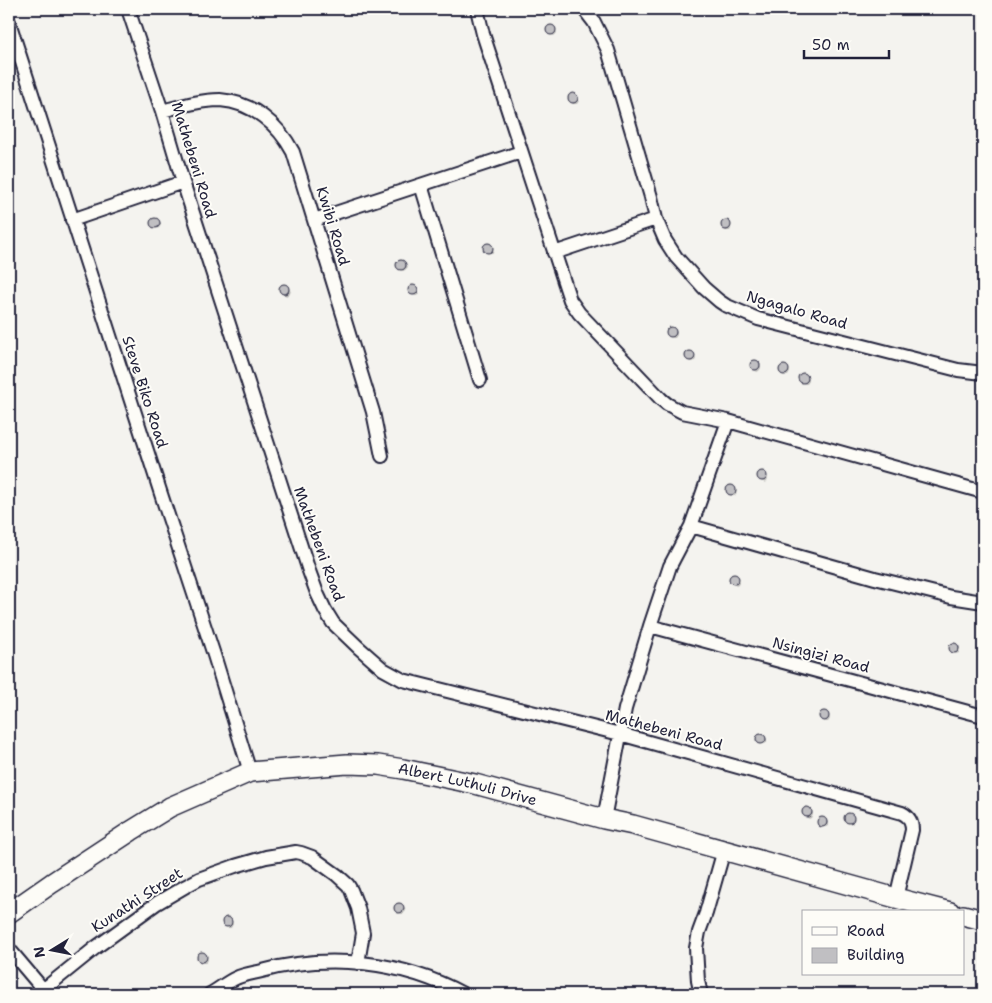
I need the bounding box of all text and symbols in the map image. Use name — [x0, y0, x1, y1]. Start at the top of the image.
scale bar — [804, 28, 890, 60]
text: 50 m — [812, 35, 850, 55]
street label: Mathebeni Road — [167, 99, 221, 221]
street label: Kwibi Road — [312, 184, 355, 268]
street label: Ngagalo Road — [744, 286, 850, 334]
street label: Steve Biko Road — [117, 333, 173, 451]
street label: Mathebeni Road — [289, 484, 349, 605]
street label: Nsingizi Road — [770, 632, 872, 678]
street label: Mathebeni Road — [603, 705, 725, 755]
street label: Albert Luthuli Drive — [396, 758, 539, 810]
street label: Kunathi Street — [88, 863, 186, 937]
legend — [802, 910, 964, 976]
text: Road — [847, 921, 885, 941]
north arrow — [28, 926, 78, 976]
text: N — [29, 945, 49, 959]
text: Building — [847, 945, 904, 965]

